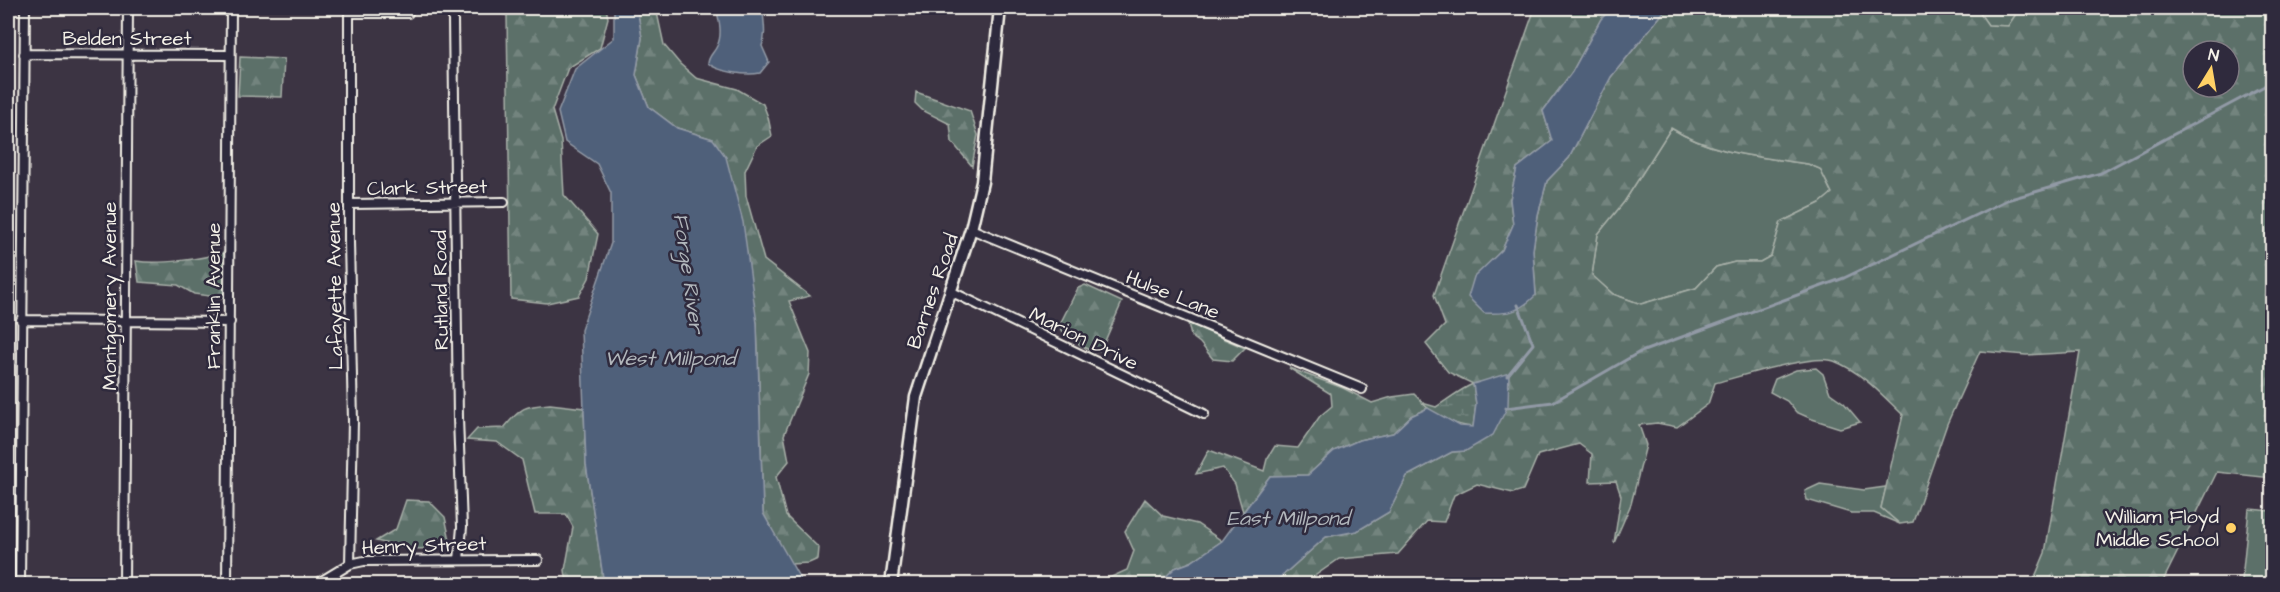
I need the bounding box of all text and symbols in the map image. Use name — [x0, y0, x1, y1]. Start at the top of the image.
street label: Belden Street — [63, 25, 191, 53]
north arrow — [2181, 39, 2241, 99]
text: N — [2207, 44, 2221, 67]
street label: Clark Street — [367, 173, 488, 203]
street label: Montgomery Avenue — [96, 201, 125, 390]
street label: Lafayette Avenue — [320, 202, 351, 370]
water label: Forge River — [665, 211, 712, 337]
street label: Franklin Avenue — [200, 223, 228, 369]
street label: Rutland Road — [426, 230, 456, 350]
street label: Barnes Road — [900, 230, 966, 353]
street label: Hulse Lane — [1121, 263, 1224, 327]
street label: Marion Drive — [1024, 300, 1143, 377]
water label: West Millpond — [605, 344, 739, 373]
place label: William Floyd Middle School — [2096, 503, 2219, 554]
water label: East Millpond — [1227, 504, 1353, 533]
marker: William Floyd Middle School — [2224, 521, 2238, 535]
street label: Henry Street — [361, 530, 487, 563]

